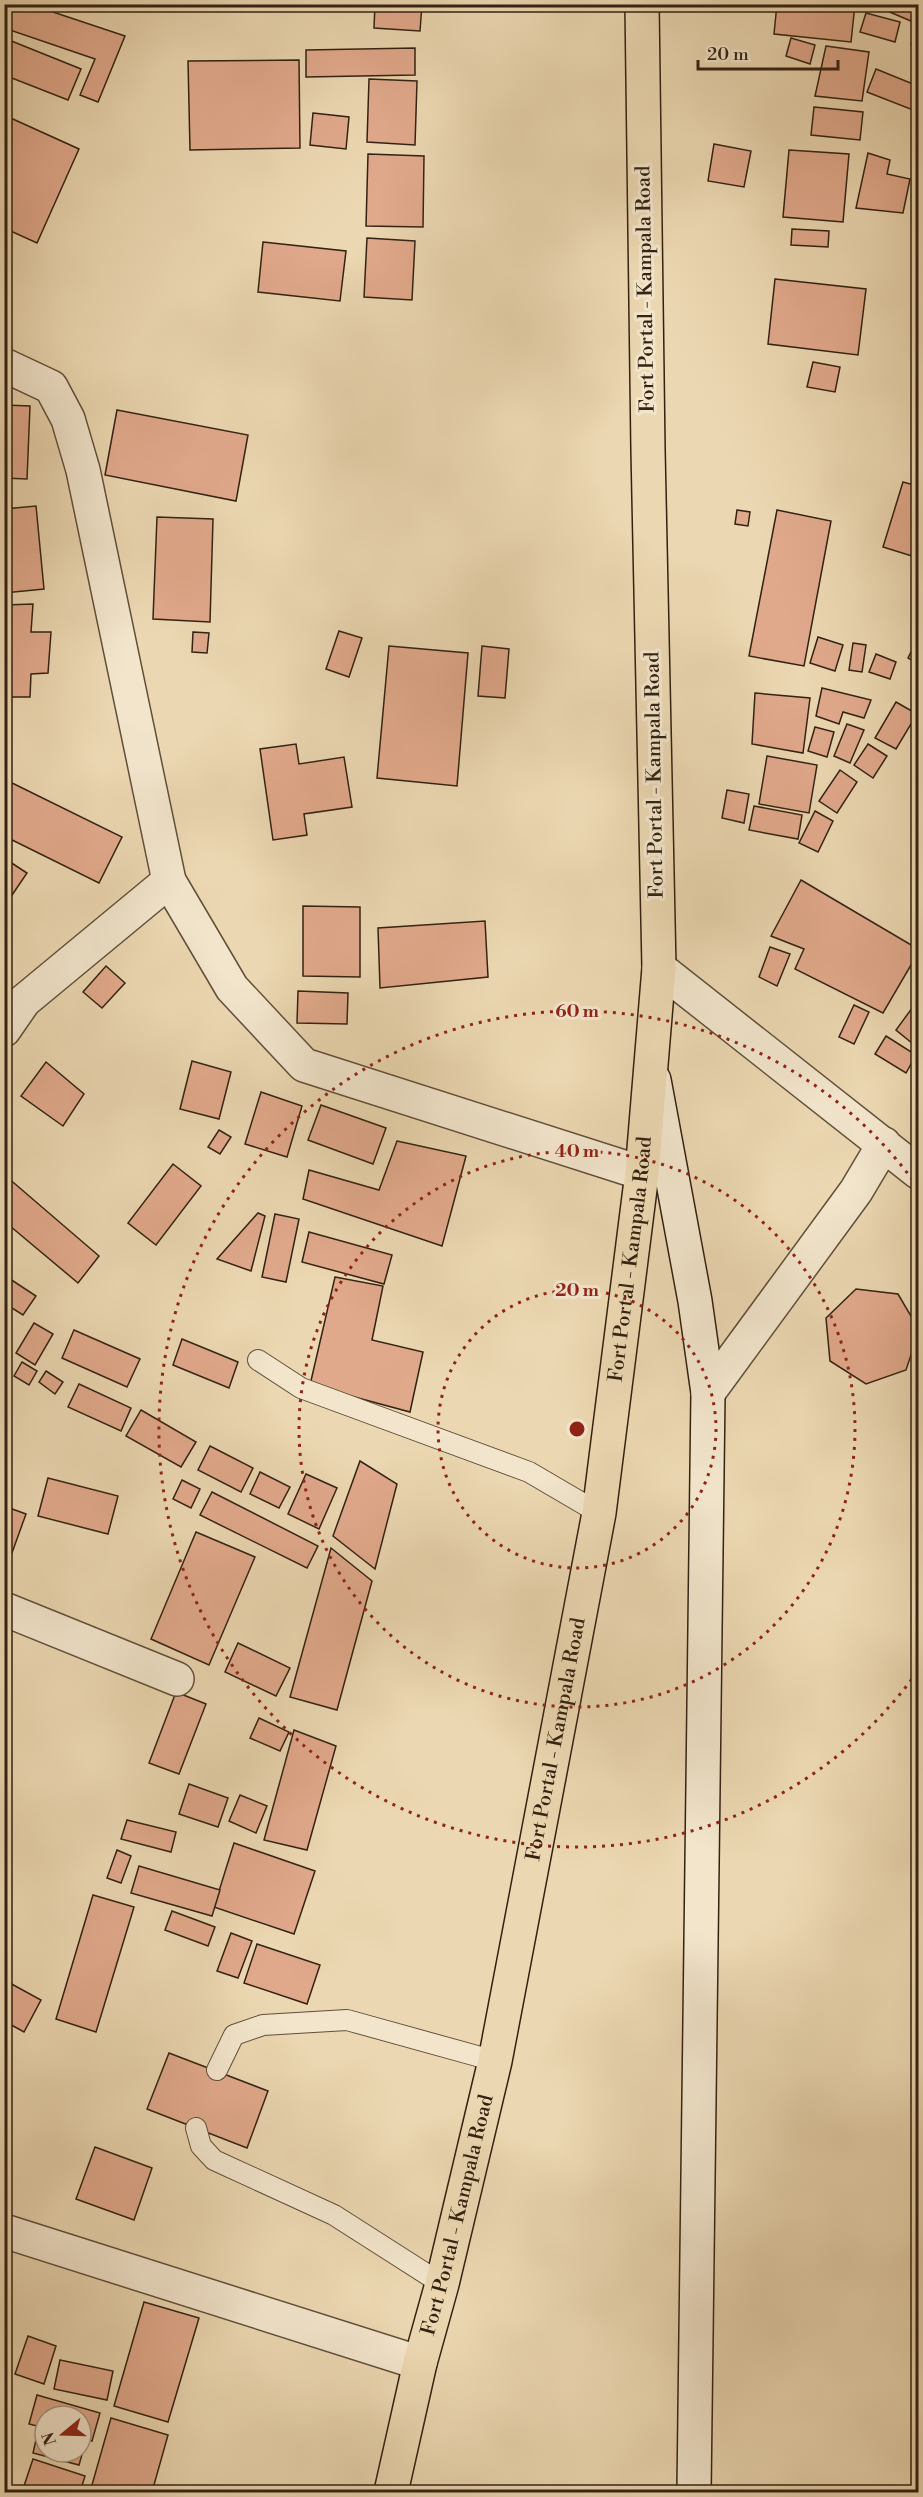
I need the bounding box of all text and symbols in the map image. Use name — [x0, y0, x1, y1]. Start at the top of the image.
scale bar — [698, 33, 838, 71]
text: 20 m — [707, 43, 749, 66]
street label: Fort Portal - Kampala Road — [631, 165, 661, 413]
street label: Fort Portal - Kampala Road — [640, 651, 670, 899]
text: 60 m — [555, 1000, 599, 1023]
street label: Fort Portal - Kampala Road — [603, 1135, 658, 1383]
text: 40 m — [555, 1140, 600, 1163]
text: 20 m — [555, 1279, 599, 1302]
centre of rings — [567, 1419, 587, 1439]
street label: Fort Portal - Kampala Road — [521, 1615, 592, 1863]
street label: Fort Portal - Kampala Road — [416, 2091, 499, 2338]
north arrow — [33, 2404, 93, 2464]
text: N — [38, 2429, 61, 2448]

